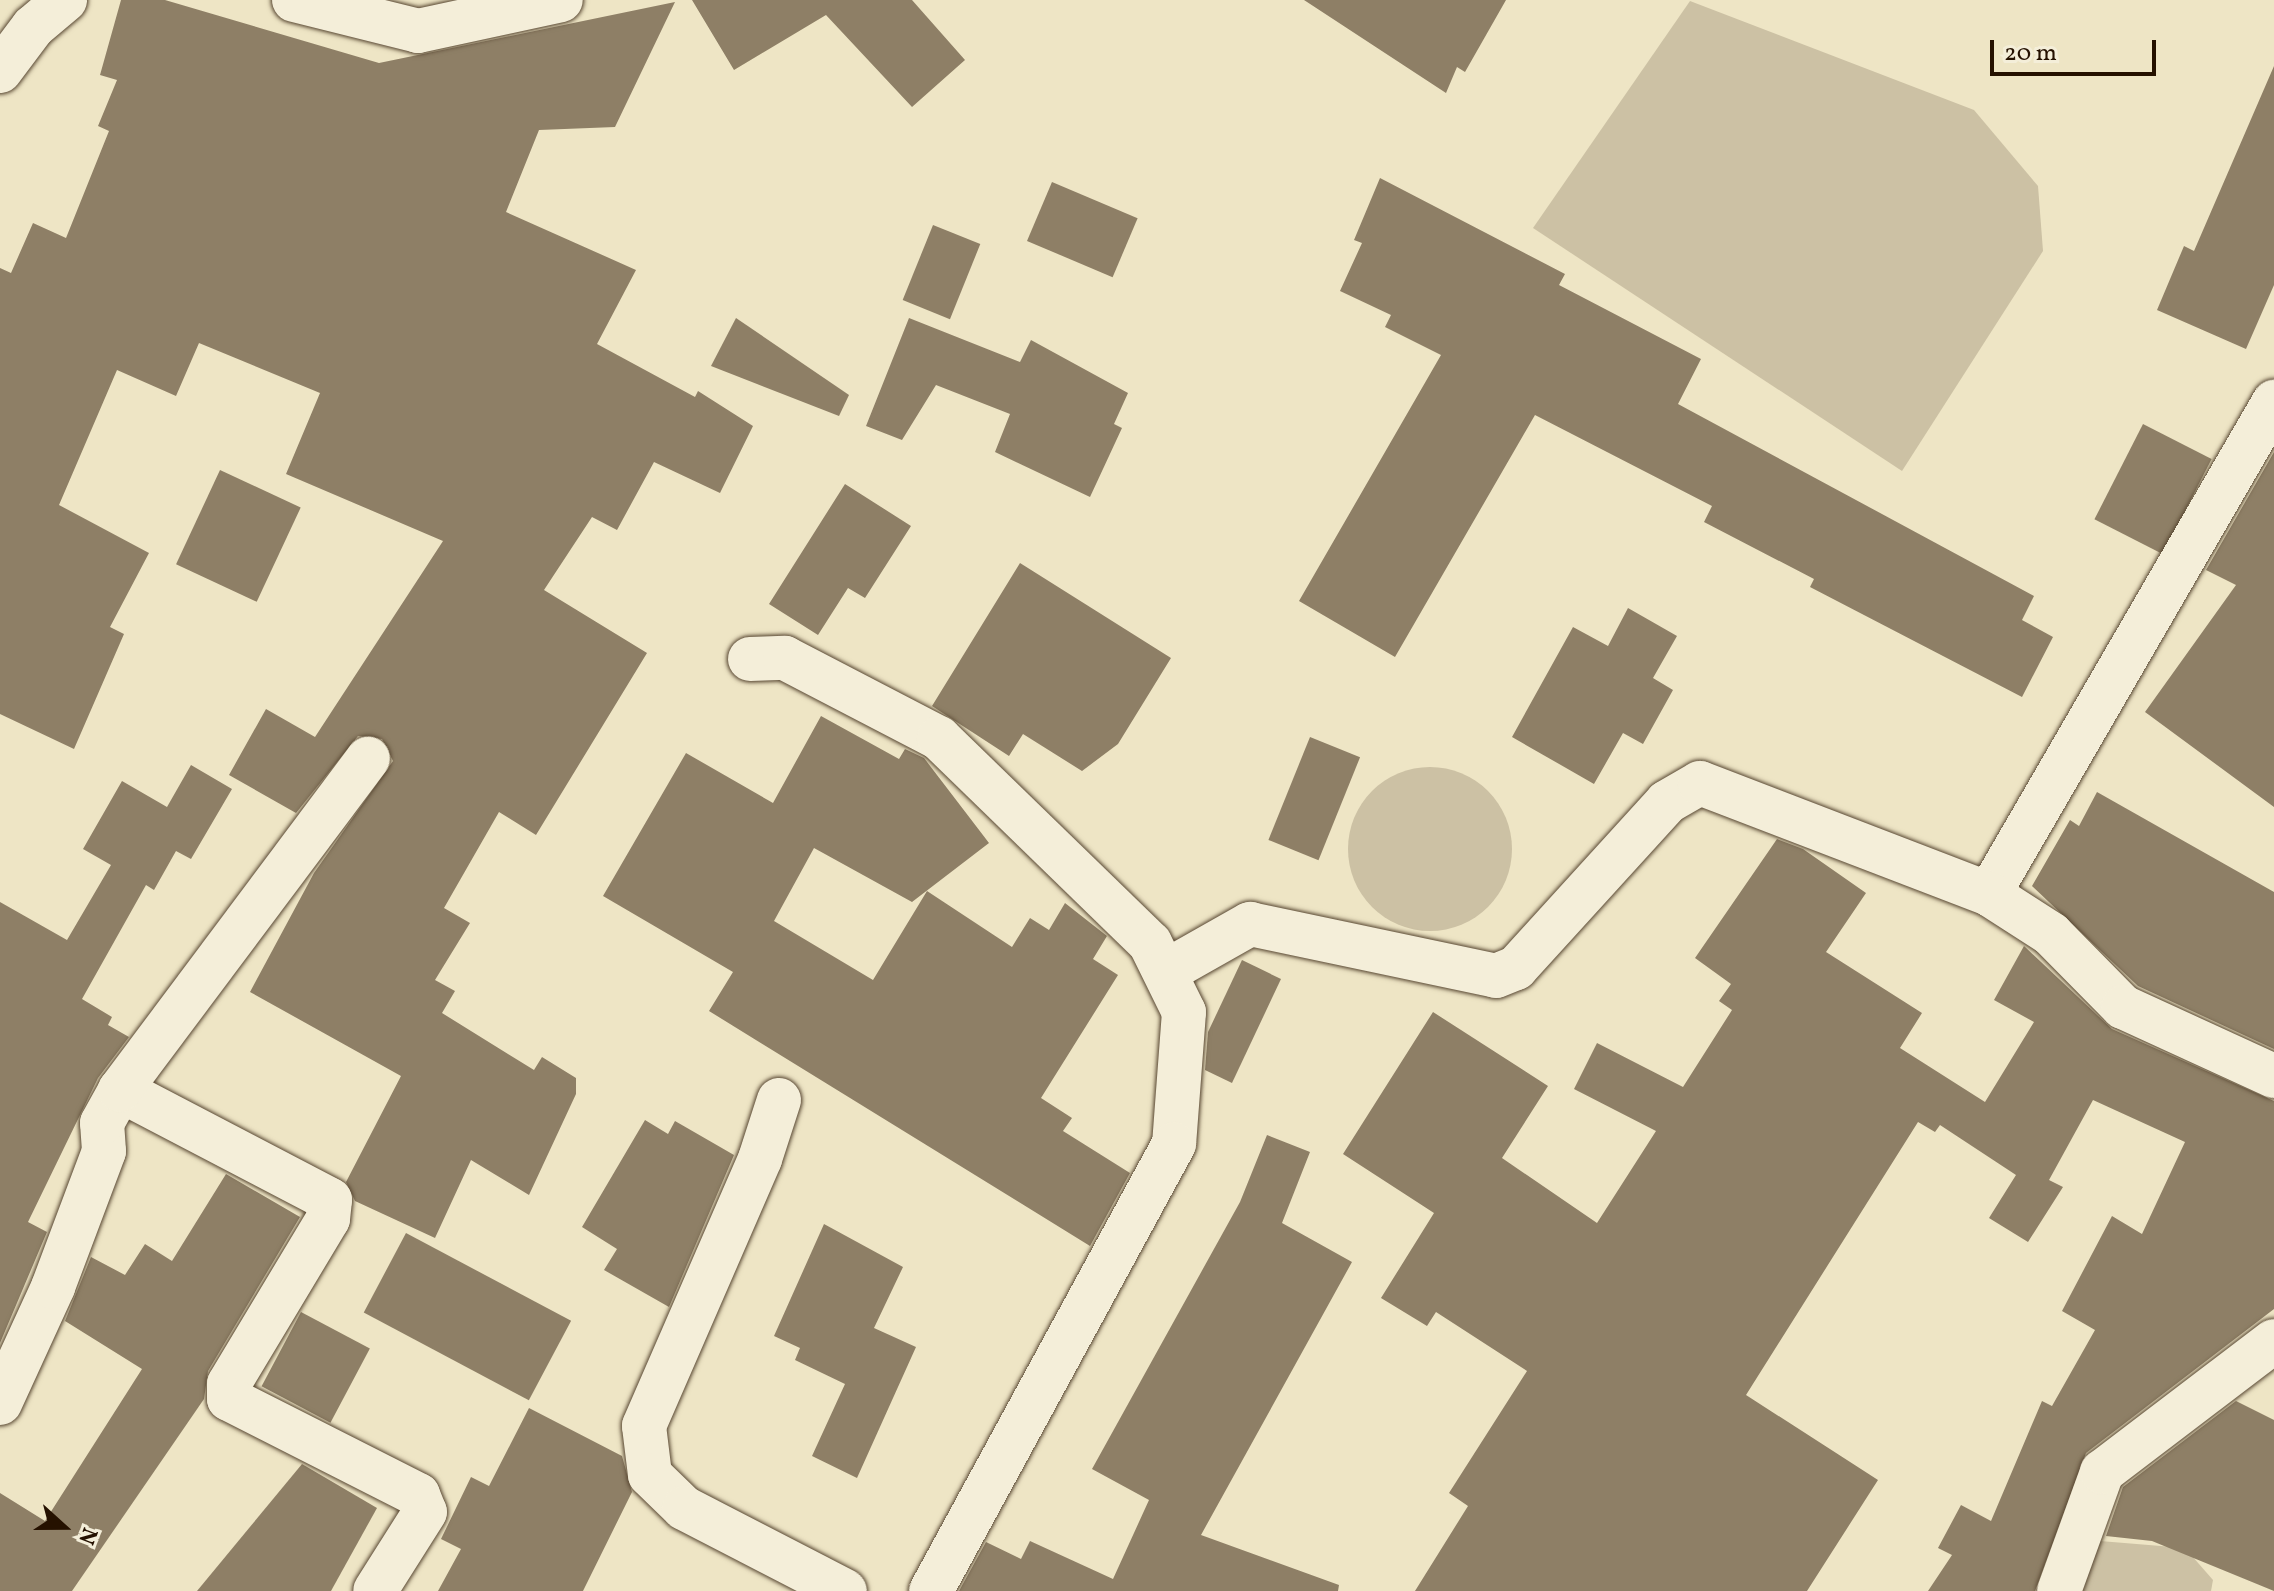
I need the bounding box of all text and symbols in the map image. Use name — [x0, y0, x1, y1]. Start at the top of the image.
scale bar — [1994, 24, 2160, 74]
text: 20 m — [2004, 37, 2057, 71]
north arrow — [24, 1487, 104, 1567]
text: N — [70, 1523, 104, 1549]

